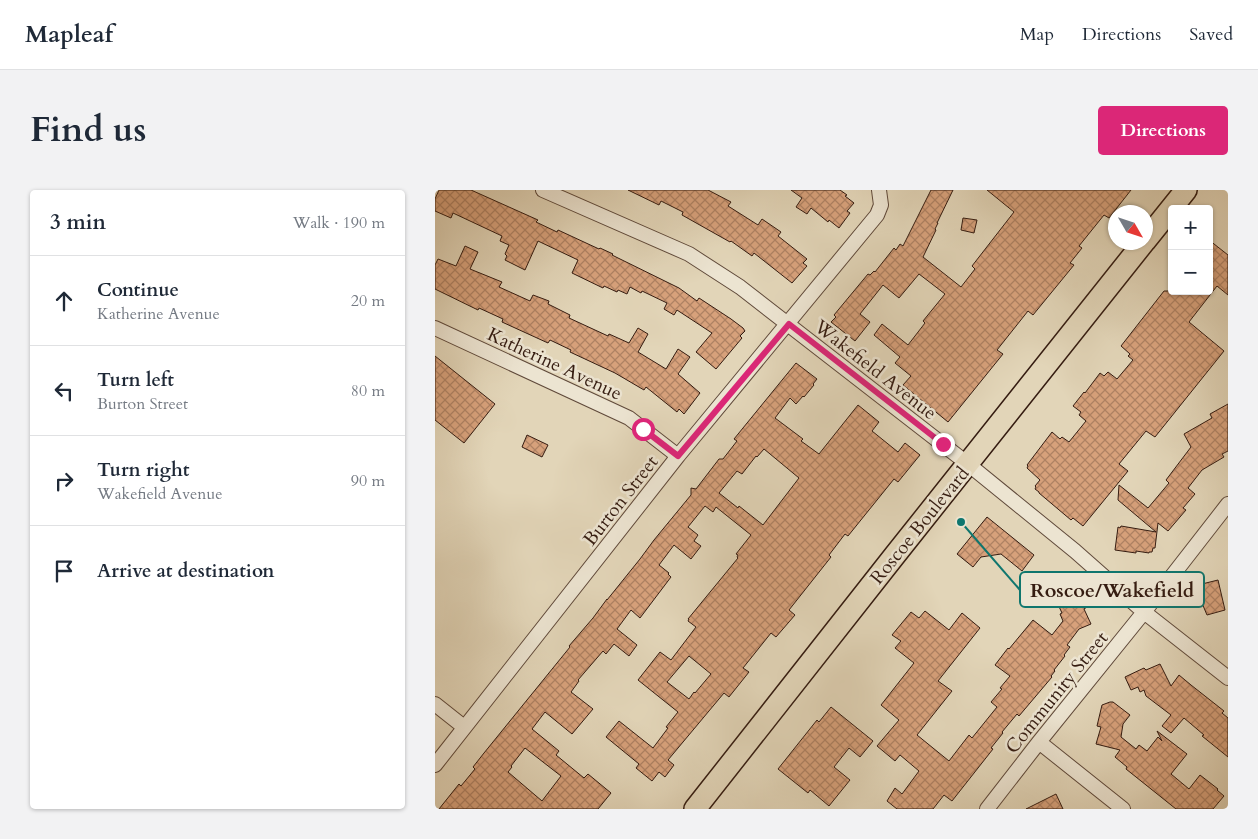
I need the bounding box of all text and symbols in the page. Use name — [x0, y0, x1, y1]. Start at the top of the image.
text: Mapleaf — [25, 18, 113, 51]
text: Map — [1020, 22, 1054, 47]
text: Directions — [1082, 22, 1161, 47]
text: Saved — [1189, 22, 1233, 47]
text: Find us — [30, 106, 146, 154]
button: Directions — [1098, 106, 1228, 155]
north arrow — [1108, 205, 1153, 250]
map controls — [1168, 205, 1213, 295]
button: + — [1168, 205, 1213, 250]
text: 3 min — [50, 208, 106, 237]
text: Walk · 190 m — [293, 212, 385, 234]
button: − — [1168, 250, 1213, 295]
text: Continue — [97, 277, 179, 303]
icon: ahead — [50, 287, 78, 315]
text: 20 m — [351, 290, 385, 312]
text: Katherine Avenue — [97, 303, 220, 325]
street label: Wakefield Avenue — [808, 313, 942, 426]
street label: Katherine Avenue — [483, 321, 626, 407]
text: Turn left — [97, 367, 174, 393]
icon: left — [50, 377, 78, 405]
text: 80 m — [351, 380, 385, 402]
text: Burton Street — [97, 393, 188, 415]
route start — [632, 418, 655, 441]
route end — [932, 433, 955, 456]
street label: Burton Street — [577, 450, 664, 551]
text: Turn right — [97, 457, 189, 483]
street label: Roscoe Boulevard — [864, 461, 975, 590]
icon: right — [50, 467, 78, 495]
text: 90 m — [351, 470, 385, 492]
text: Wakefield Avenue — [97, 483, 222, 505]
icon: arrive — [50, 557, 78, 585]
text: Arrive at destination — [97, 558, 274, 584]
callout: Roscoe/Wakefield — [1020, 572, 1204, 607]
text: Roscoe/Wakefield — [1030, 577, 1195, 604]
street label: Community Street — [999, 626, 1114, 759]

